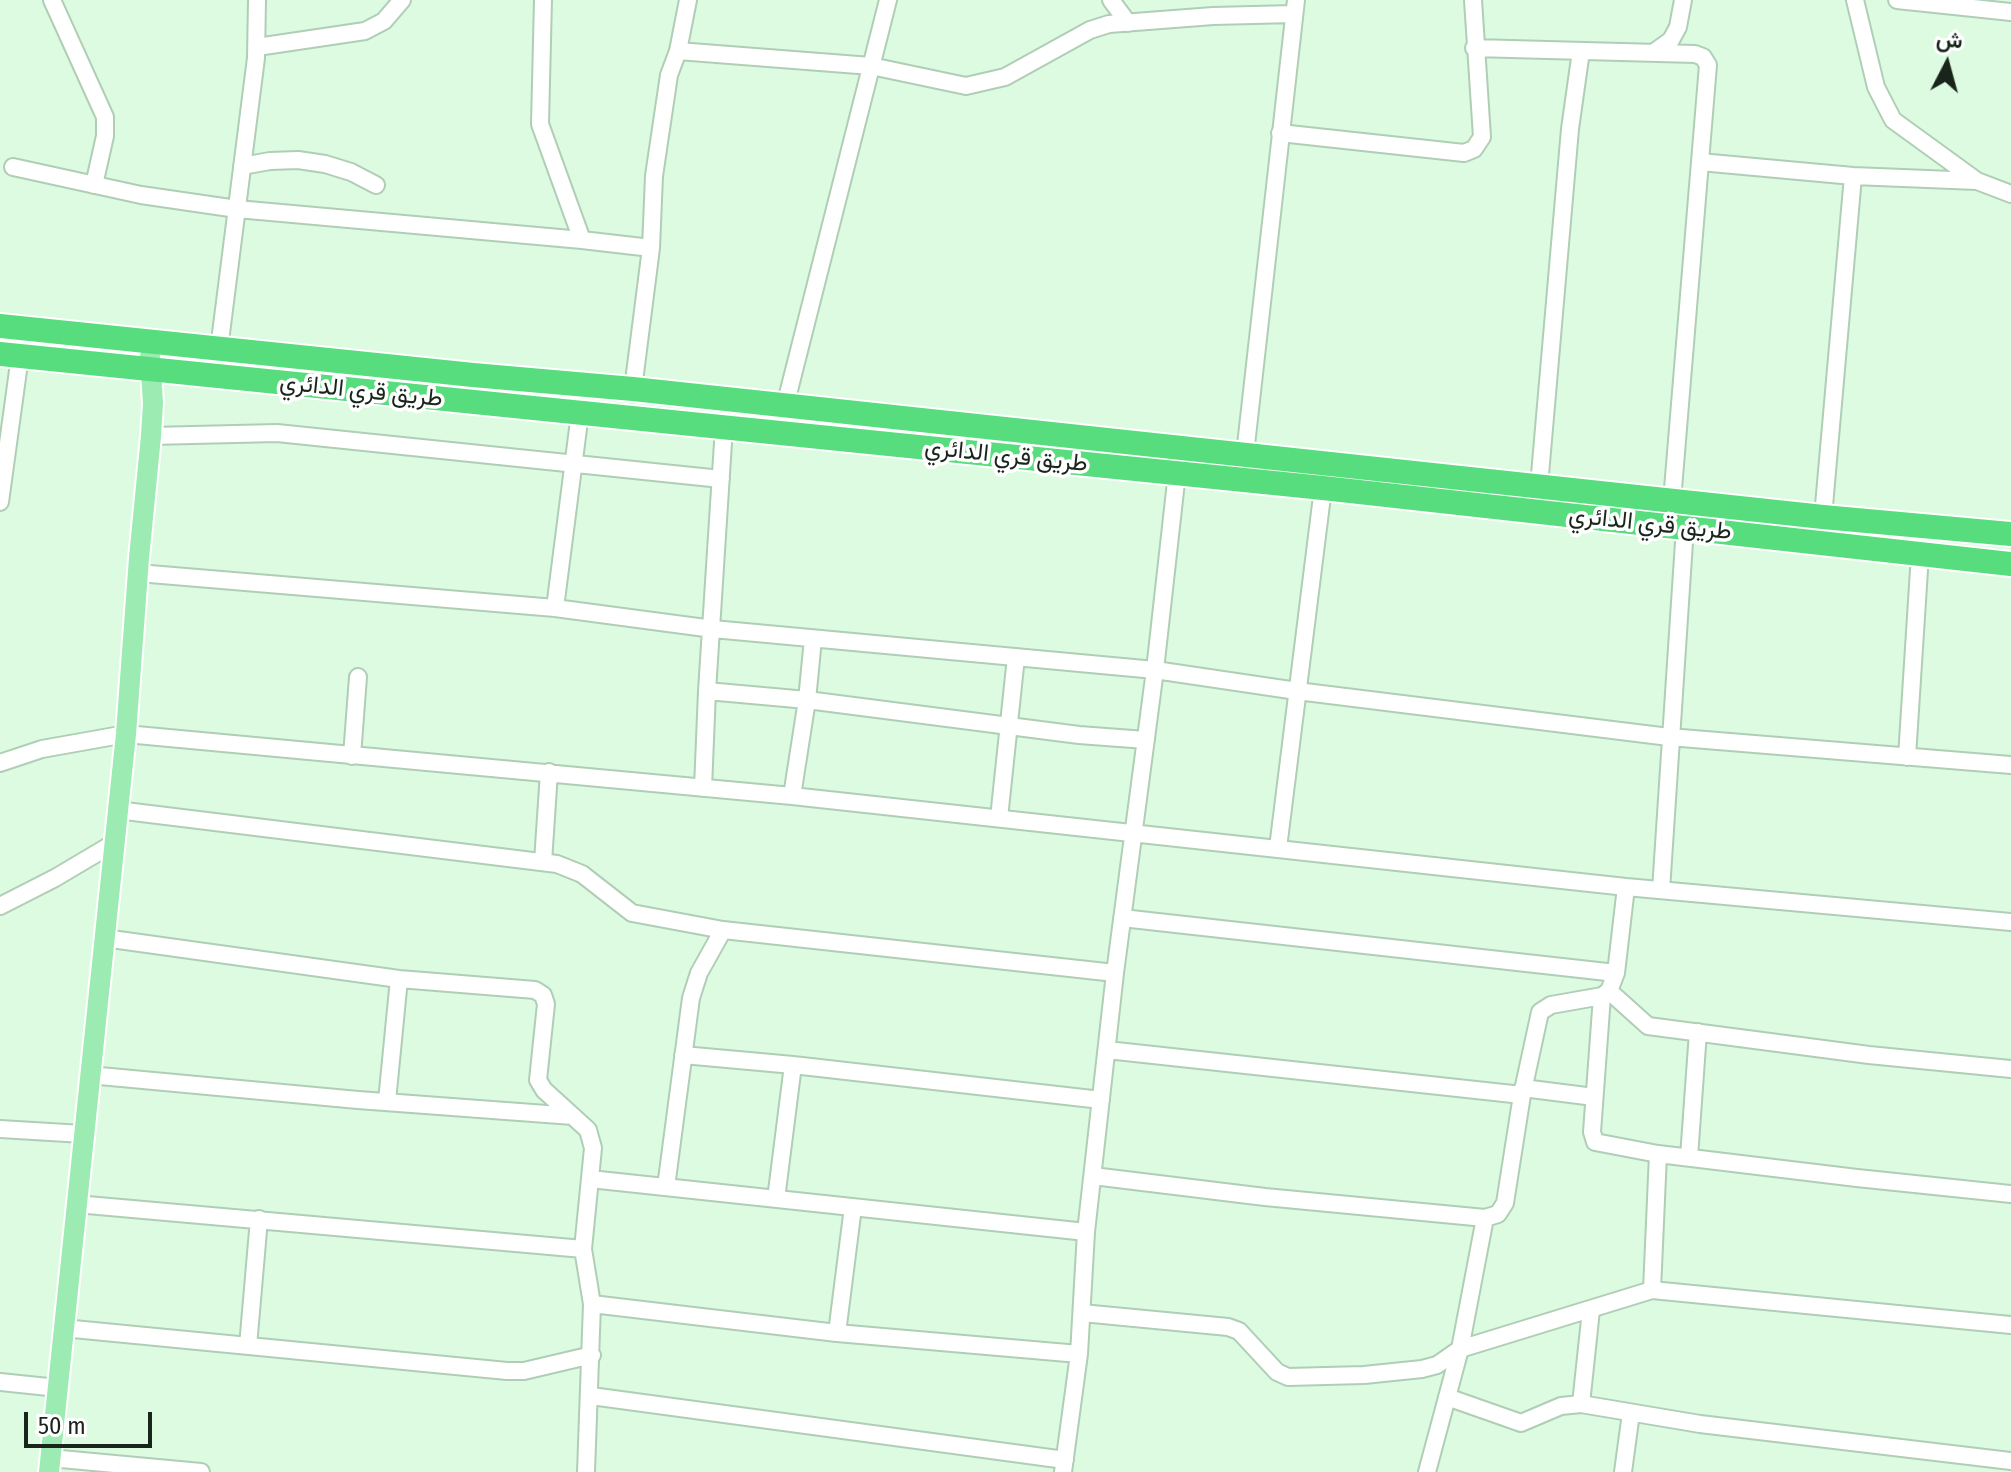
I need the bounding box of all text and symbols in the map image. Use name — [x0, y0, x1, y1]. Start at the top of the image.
north arrow — [1907, 24, 1987, 104]
text: ش — [1935, 25, 1964, 54]
street label: طريق قري الدائري — [278, 368, 444, 414]
street label: طريق قري الدائري — [923, 433, 1089, 479]
street label: طريق قري الدائري — [1567, 501, 1733, 547]
scale bar — [28, 1396, 156, 1446]
text: 50 m — [38, 1412, 86, 1440]

